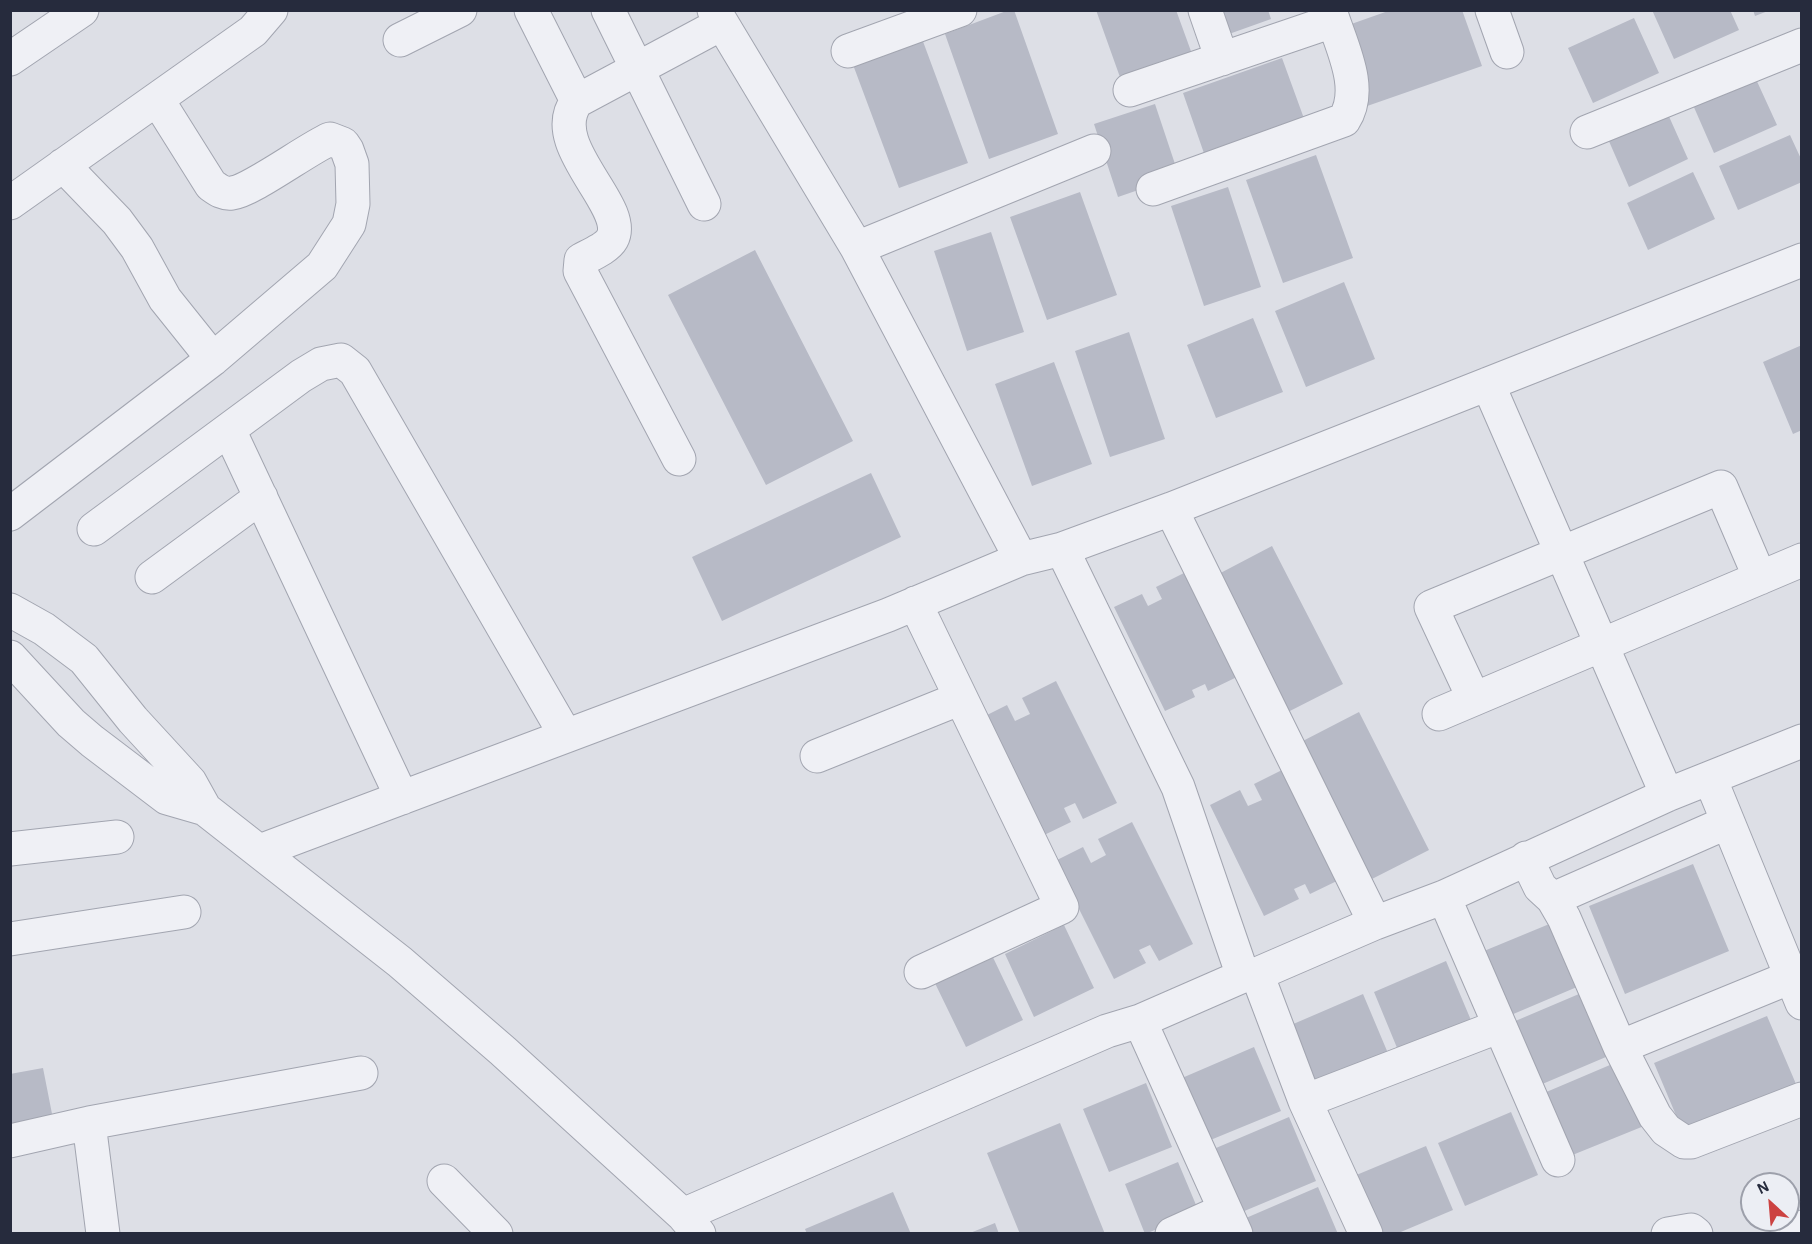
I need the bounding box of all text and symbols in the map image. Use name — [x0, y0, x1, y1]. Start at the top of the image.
north arrow — [1740, 1172, 1800, 1232]
text: N — [1754, 1178, 1771, 1197]

